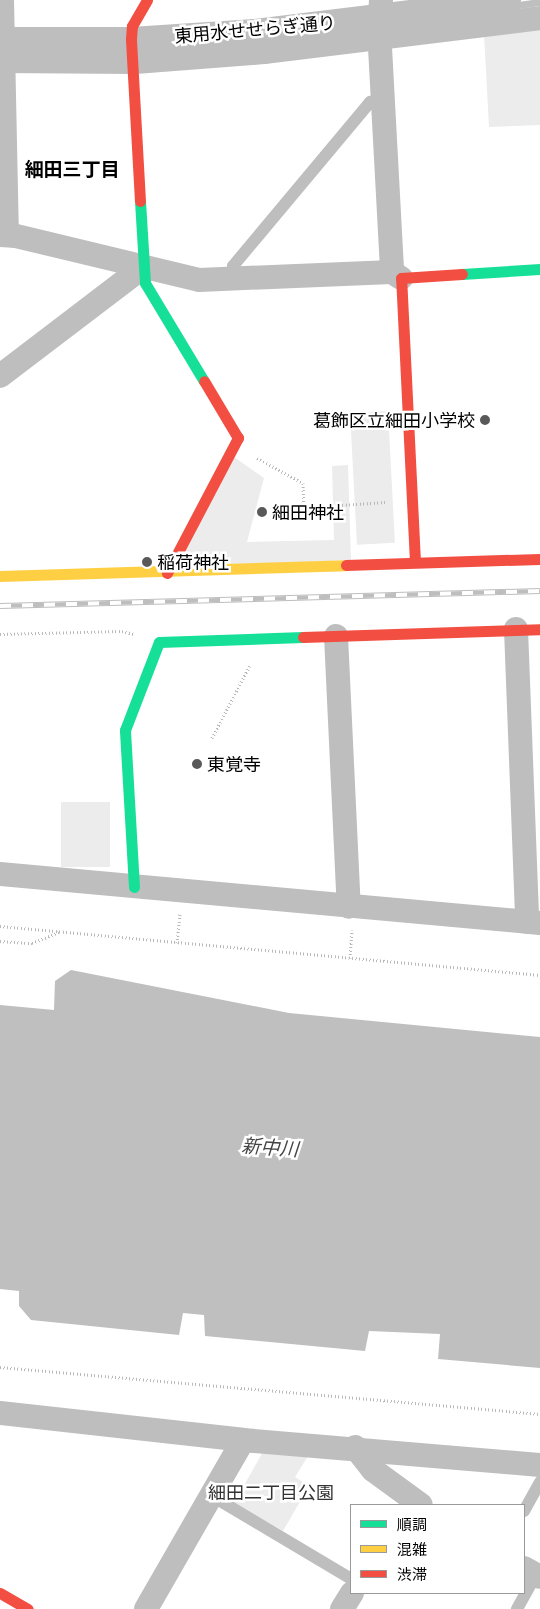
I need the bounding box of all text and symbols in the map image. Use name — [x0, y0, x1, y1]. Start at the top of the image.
street label: 東用水せせらぎ通り — [173, 11, 337, 47]
district label: 細田三丁目 — [25, 158, 119, 180]
place label: 葛飾区立細田小学校 — [313, 409, 475, 431]
marker: 葛飾区立細田小学校 — [479, 414, 491, 426]
place label: 細田神社 — [272, 501, 344, 523]
marker: 細田神社 — [256, 506, 268, 518]
place label: 稲荷神社 — [157, 551, 229, 573]
marker: 稲荷神社 — [141, 556, 153, 568]
place label: 東覚寺 — [207, 753, 261, 775]
marker: 東覚寺 — [191, 758, 203, 770]
water label: 新中川 — [241, 1134, 299, 1160]
park label: 細田二丁目公園 — [208, 1481, 334, 1503]
legend — [350, 1504, 525, 1594]
text: 順調 — [397, 1515, 427, 1533]
text: 混雑 — [397, 1540, 427, 1558]
text: 渋滞 — [397, 1565, 427, 1583]

